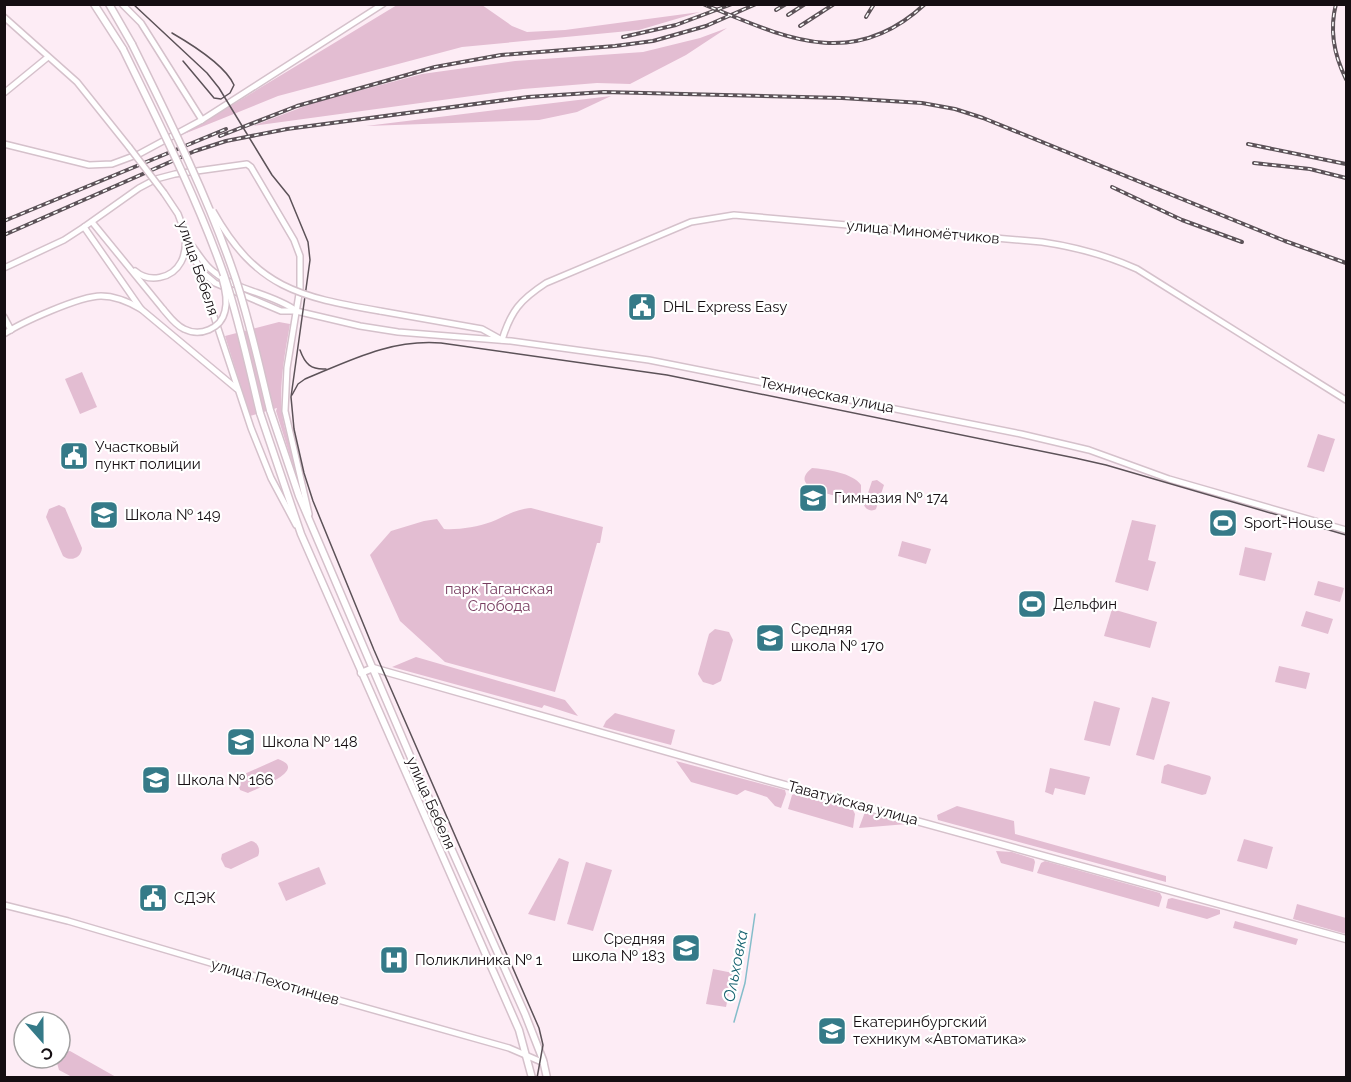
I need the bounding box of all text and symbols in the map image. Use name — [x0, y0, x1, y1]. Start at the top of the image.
street label: улица Миномётчиков — [846, 216, 1000, 248]
street label: улица Бебеля — [173, 218, 223, 318]
public building icon: DHL Express Easy — [626, 291, 658, 323]
place label: DHL Express Easy — [663, 298, 788, 316]
street label: Техническая улица — [759, 373, 895, 417]
place label: Участковый пункт полиции — [95, 438, 201, 473]
public building icon: Участковый пункт полиции — [58, 440, 90, 472]
school or university icon: Гимназия № 174 — [797, 482, 829, 514]
place label: Гимназия № 174 — [834, 489, 948, 507]
school or university icon: Школа № 149 — [88, 499, 120, 531]
place label: Школа № 149 — [125, 506, 221, 524]
sports icon: Sport-House — [1207, 507, 1239, 539]
place label: Sport-House — [1244, 514, 1333, 532]
park label: парк Таганская Слобода — [445, 580, 553, 615]
sports icon: Дельфин — [1016, 588, 1048, 620]
place label: Дельфин — [1053, 595, 1117, 613]
place label: Средняя школа № 170 — [791, 620, 884, 655]
school or university icon: Средняя школа № 170 — [754, 622, 786, 654]
school or university icon: Школа № 148 — [225, 726, 257, 758]
place label: Школа № 148 — [262, 733, 358, 751]
street label: улица Бебеля — [403, 754, 459, 852]
school or university icon: Школа № 166 — [140, 764, 172, 796]
place label: Школа № 166 — [177, 771, 274, 789]
street label: Таватуйская улица — [786, 777, 920, 829]
public building icon: СДЭК — [137, 882, 169, 914]
place label: СДЭК — [174, 889, 216, 907]
water label: Ольховка — [719, 928, 752, 1004]
place label: Средняя школа № 183 — [572, 930, 665, 965]
school or university icon: Средняя школа № 183 — [670, 932, 702, 964]
hospital icon: Поликлиника № 1 — [378, 944, 410, 976]
place label: Поликлиника № 1 — [415, 951, 543, 969]
street label: улица Пехотинцев — [209, 955, 341, 1009]
north arrow — [12, 1010, 72, 1070]
place label: Екатеринбургский техникум «Автоматика» — [853, 1013, 1026, 1048]
school or university icon: Екатеринбургский техникум «Автоматика» — [816, 1015, 848, 1047]
text: С — [39, 1043, 56, 1064]

